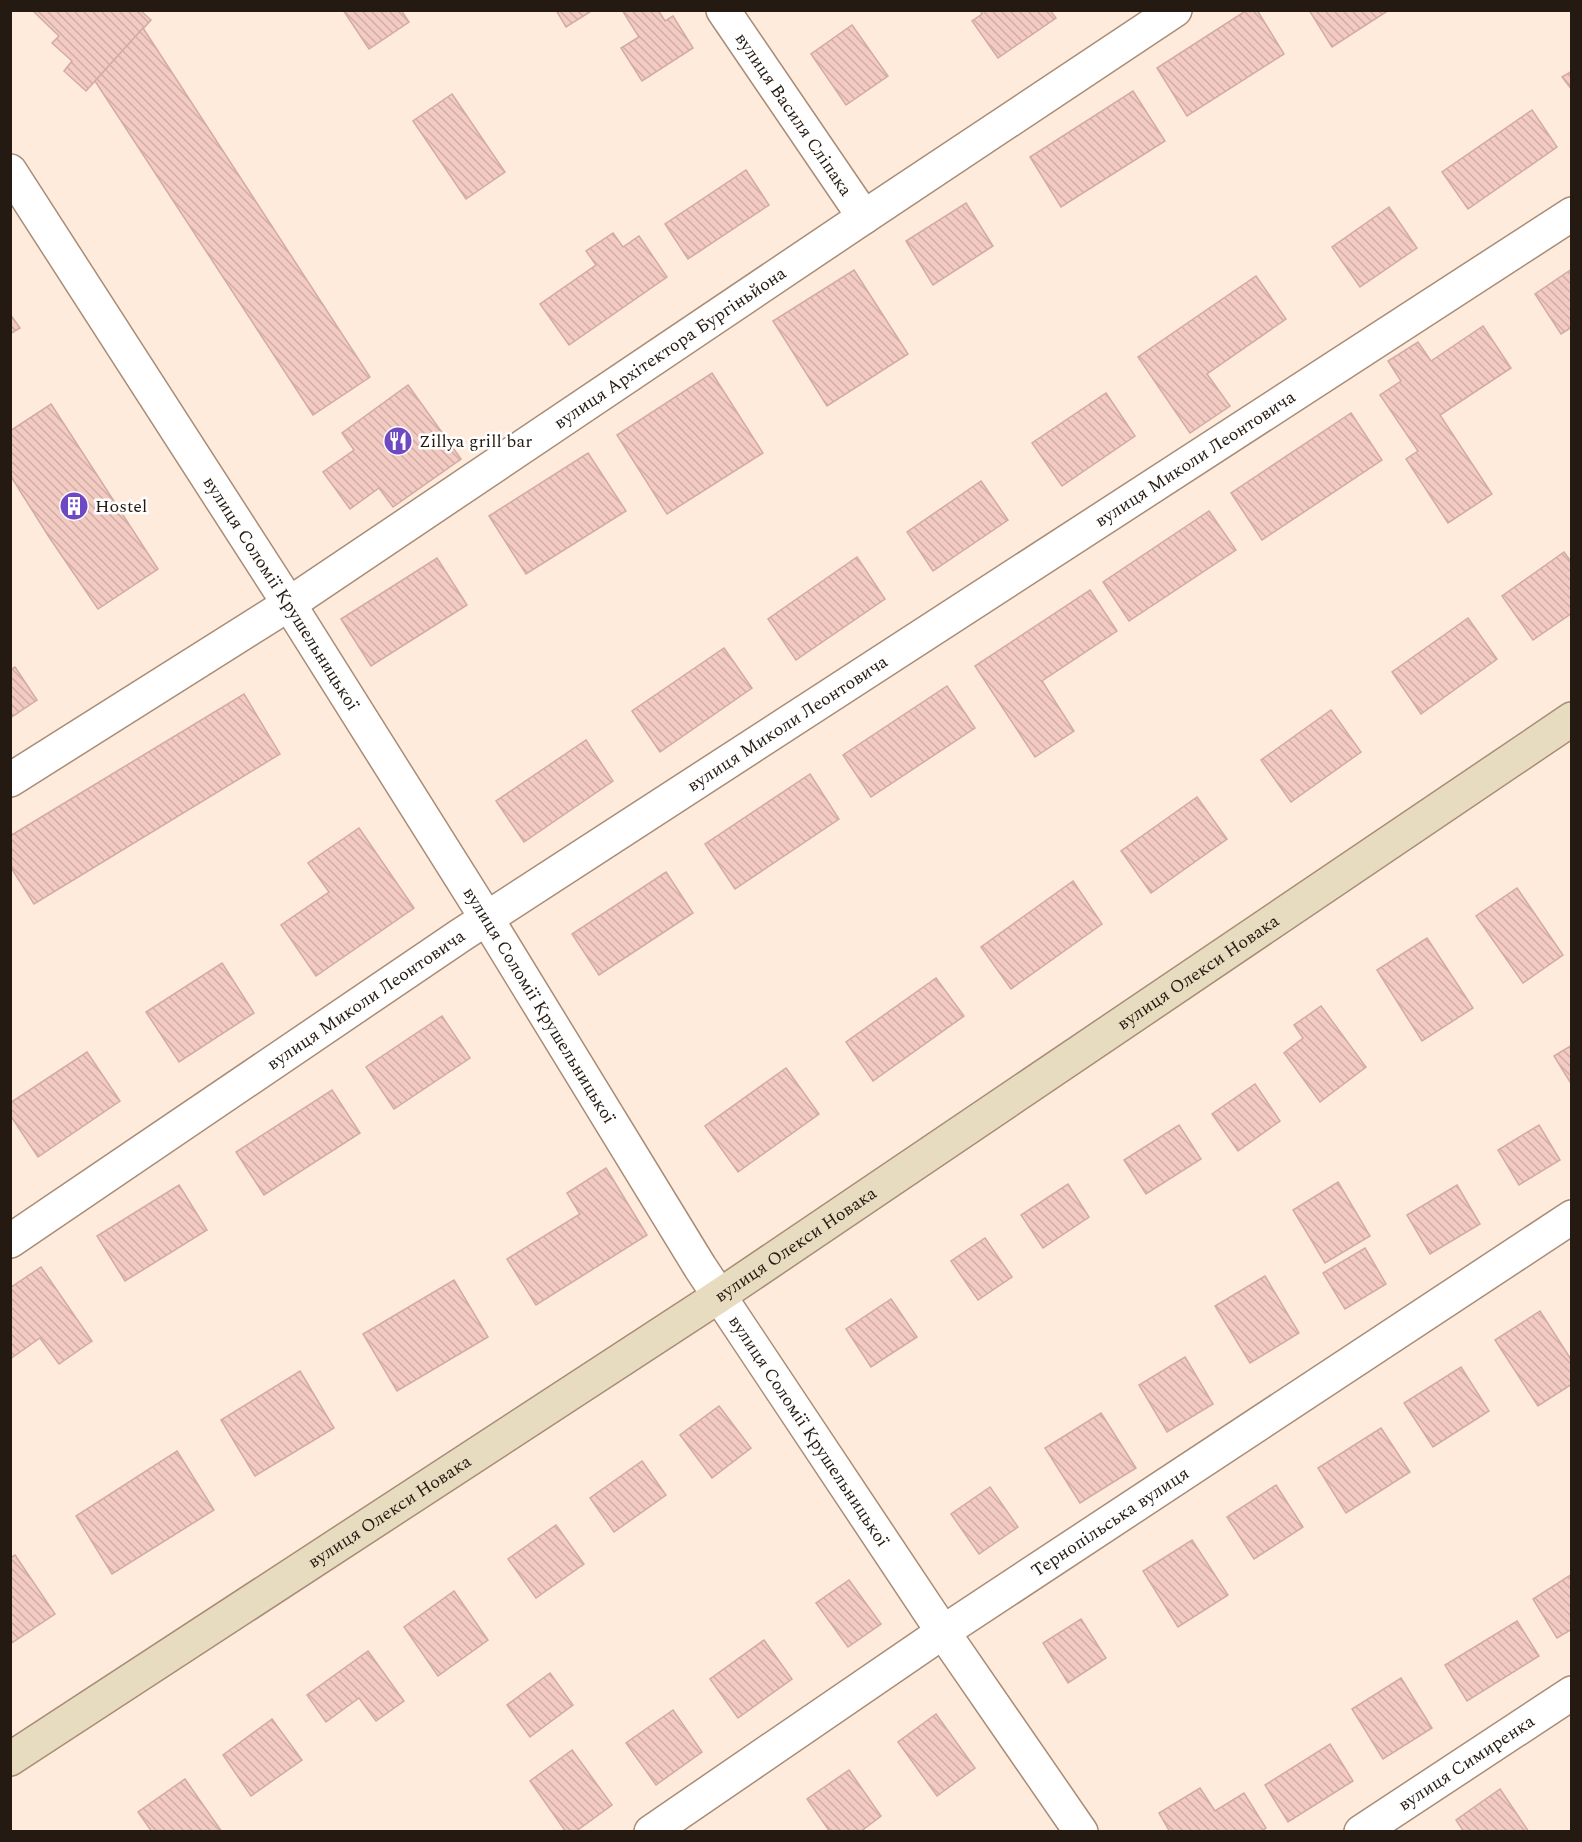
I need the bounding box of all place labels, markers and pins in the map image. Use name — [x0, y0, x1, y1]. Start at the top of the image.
restaurant icon: Zillya grill bar — [382, 425, 414, 457]
place label: Zillya grill bar — [419, 428, 532, 455]
building icon: Hostel — [58, 490, 90, 522]
place label: Hostel — [95, 493, 147, 520]

